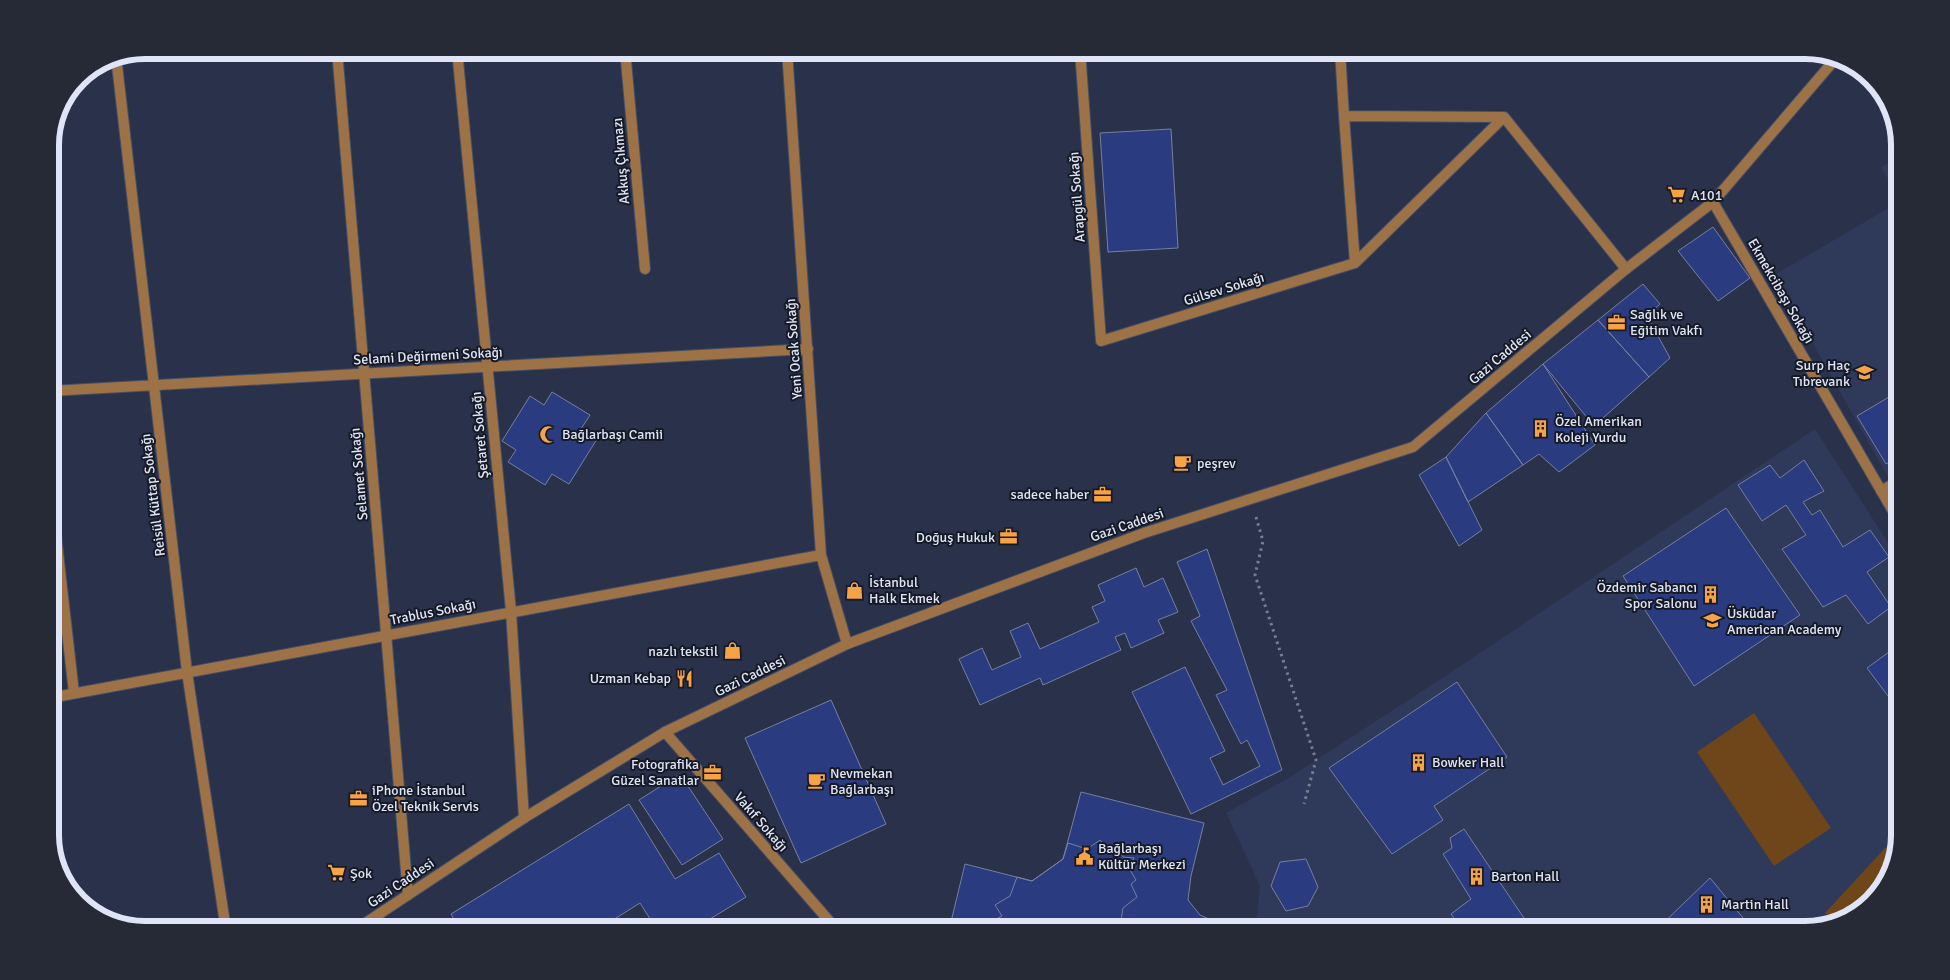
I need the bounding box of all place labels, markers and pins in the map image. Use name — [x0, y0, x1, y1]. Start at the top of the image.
supermarket icon: A101 — [1667, 185, 1687, 205]
place label: A101 — [1691, 187, 1722, 204]
place label: Sağlık ve Eğitim Vakfı — [1630, 306, 1703, 339]
office icon: Sağlık ve Eğitim Vakfı — [1606, 312, 1626, 332]
place label: Surp Haç Tıbrevank — [1793, 357, 1850, 390]
school or university icon: Surp Haç Tıbrevank — [1854, 363, 1874, 383]
place label: Özel Amerikan Koleji Yurdu — [1555, 413, 1642, 446]
building icon: Özel Amerikan Koleji Yurdu — [1531, 419, 1551, 439]
mosque icon: Bağlarbaşı Camii — [538, 424, 558, 444]
place label: Bağlarbaşı Camii — [562, 426, 663, 443]
cafe icon: peşrev — [1173, 453, 1193, 473]
place label: peşrev — [1197, 455, 1236, 472]
office icon: sadece haber — [1093, 484, 1113, 504]
place label: sadece haber — [1011, 486, 1090, 503]
office icon: Doğuş Hukuk — [999, 527, 1019, 547]
place label: Doğuş Hukuk — [916, 529, 995, 546]
place label: İstanbul Halk Ekmek — [869, 574, 940, 607]
place label: Özdemir Sabancı Spor Salonu — [1597, 579, 1697, 612]
shop icon: İstanbul Halk Ekmek — [845, 580, 865, 600]
building icon: Özdemir Sabancı Spor Salonu — [1701, 585, 1721, 605]
place label: Üsküdar American Academy — [1727, 605, 1842, 638]
school or university icon: Üsküdar American Academy — [1703, 611, 1723, 631]
shop icon: nazlı tekstil — [722, 641, 742, 661]
place label: nazlı tekstil — [648, 643, 718, 660]
restaurant icon: Uzman Kebap — [675, 668, 695, 688]
place label: Uzman Kebap — [590, 670, 671, 687]
building icon: Bowker Hall — [1408, 752, 1428, 772]
place label: Bowker Hall — [1432, 754, 1504, 771]
place label: Fotografika Güzel Sanatlar — [611, 756, 700, 789]
office icon: Fotografika Güzel Sanatlar — [703, 762, 723, 782]
place label: Nevmekan Bağlarbaşı — [830, 765, 894, 798]
cafe icon: Nevmekan Bağlarbaşı — [806, 771, 826, 791]
place label: iPhone İstanbul Özel Teknik Servis — [372, 782, 479, 815]
office icon: iPhone İstanbul Özel Teknik Servis — [348, 788, 368, 808]
place label: Bağlarbaşı Kültür Merkezi — [1098, 840, 1186, 873]
public building icon: Bağlarbaşı Kültür Merkezi — [1074, 846, 1094, 866]
supermarket icon: Şok — [326, 863, 346, 883]
place label: Şok — [350, 865, 372, 882]
building icon: Barton Hall — [1467, 866, 1487, 886]
place label: Barton Hall — [1491, 868, 1559, 885]
building icon: Martin Hall — [1697, 894, 1717, 914]
place label: Martin Hall — [1721, 896, 1789, 913]

